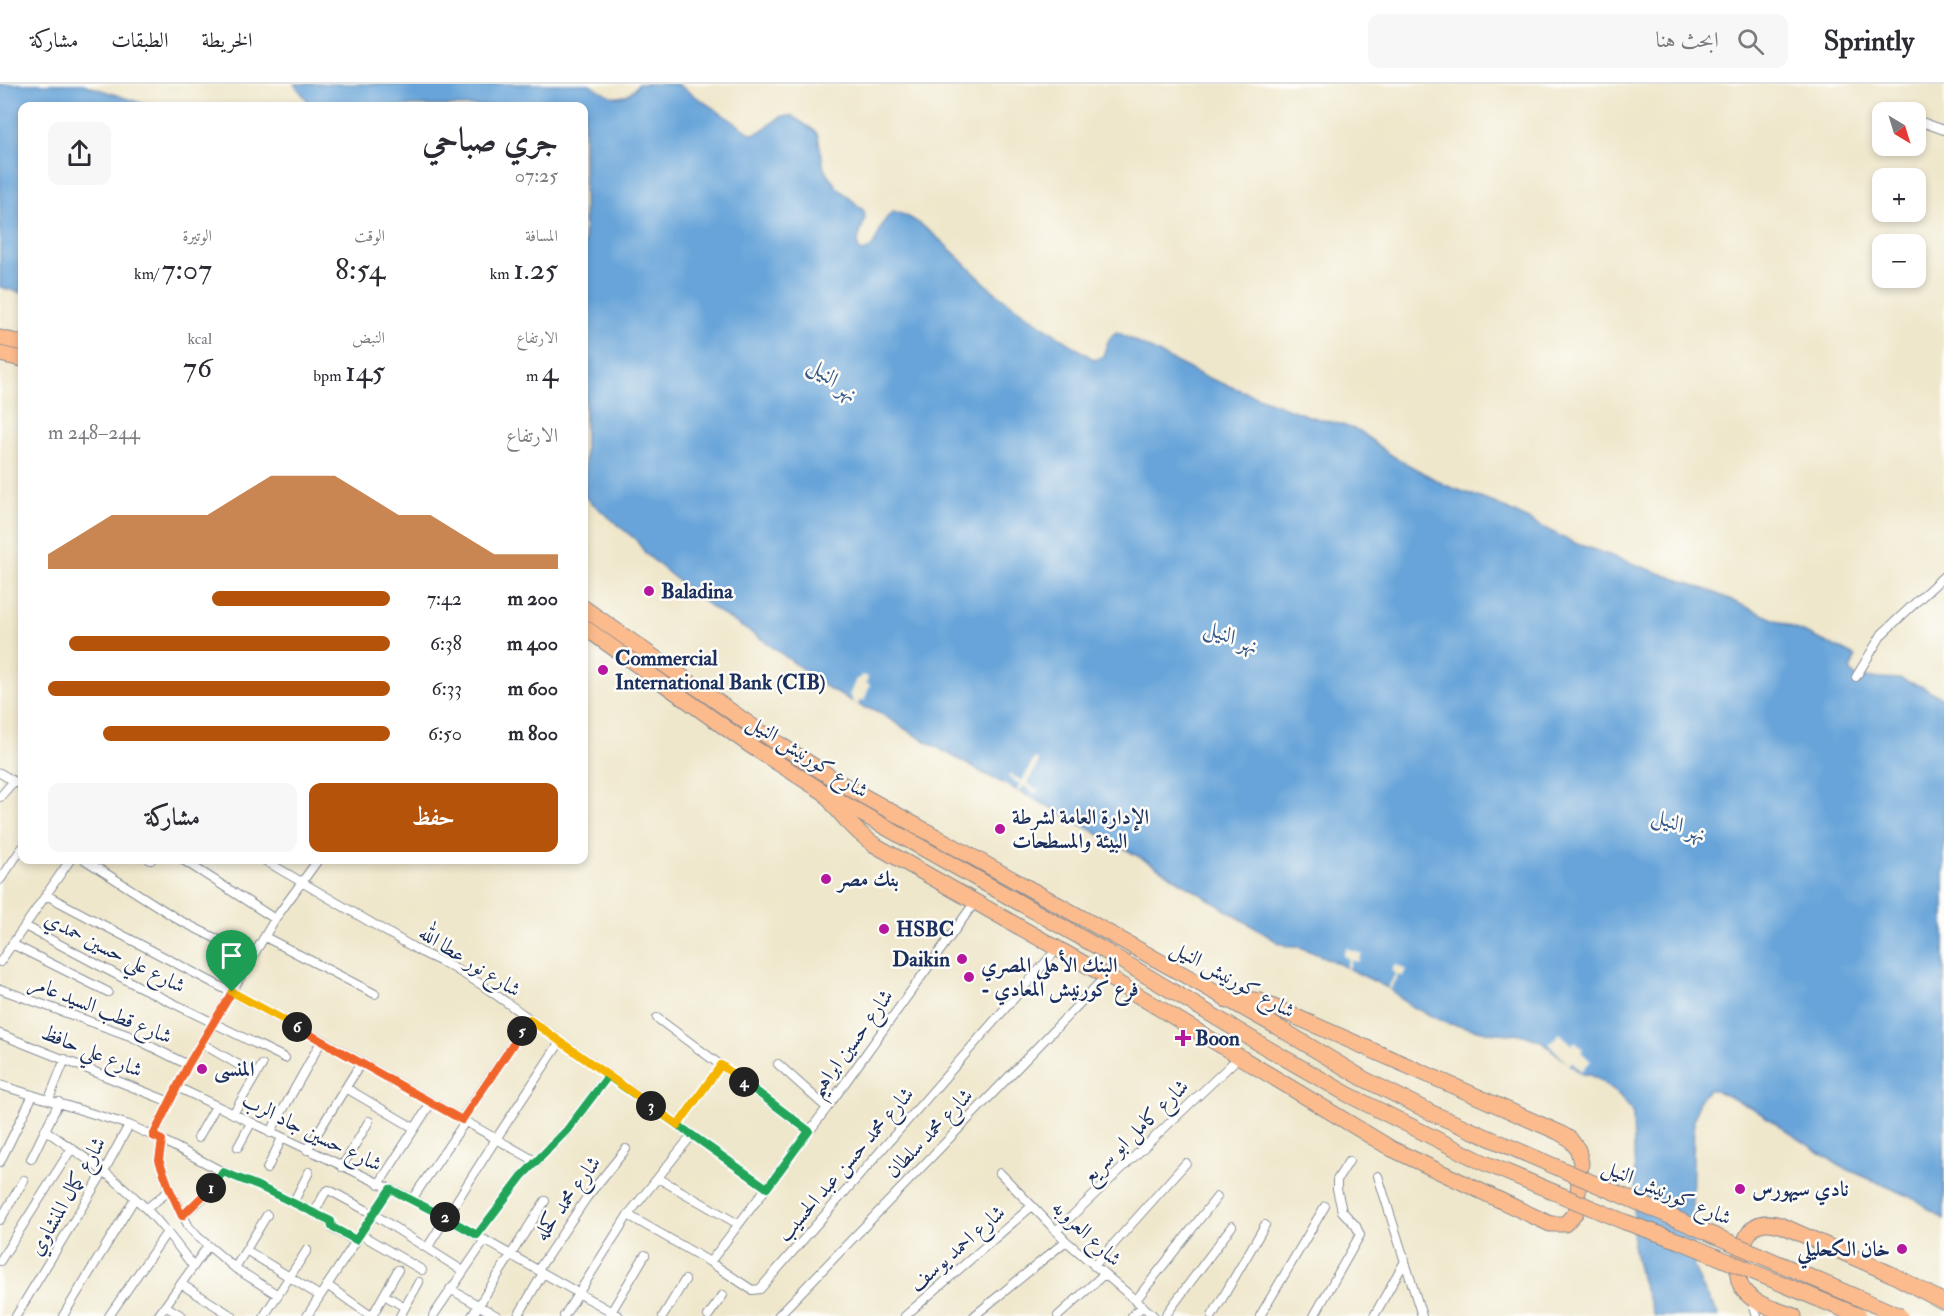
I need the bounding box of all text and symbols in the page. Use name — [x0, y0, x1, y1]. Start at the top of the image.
search box — [1368, 14, 1788, 68]
text: Sprintly — [1824, 24, 1914, 59]
icon: search — [1734, 25, 1767, 58]
text: ابحث هنا — [1655, 26, 1719, 54]
text: مشاركة — [30, 27, 78, 54]
text: الطبقات — [111, 27, 168, 54]
text: الخريطة — [201, 27, 253, 54]
north arrow — [1872, 102, 1926, 156]
map controls — [1872, 102, 1926, 288]
text: جري صباحي — [422, 120, 558, 161]
button: share — [48, 122, 111, 185]
text: 07:25 — [515, 163, 558, 188]
button: + — [1872, 168, 1926, 222]
text: الوتيرة — [182, 226, 212, 246]
text: الوقت — [354, 226, 385, 246]
text: المسافة — [525, 226, 558, 246]
button: − — [1872, 234, 1926, 288]
text: 7:07 — [162, 251, 212, 288]
text: 8:54 — [335, 251, 385, 288]
text: 1.25 — [513, 251, 558, 288]
text: /km — [134, 264, 162, 284]
text: km — [490, 264, 513, 284]
text: النبض — [352, 328, 385, 348]
text: الارتفاع — [516, 328, 558, 348]
text: kcal — [187, 329, 212, 349]
text: 76 — [183, 349, 212, 386]
water label: نهر النيل — [802, 351, 864, 409]
text: 145 — [345, 353, 385, 390]
text: 4 — [542, 353, 558, 390]
text: bpm — [313, 366, 345, 386]
text: m — [526, 366, 542, 386]
text: 244–248 m — [48, 420, 140, 445]
text: الارتفاع — [506, 423, 558, 448]
place label: Baladina — [661, 578, 734, 605]
marker: Baladina — [642, 584, 656, 598]
text: 7:42 — [427, 586, 462, 611]
text: 200 m — [508, 586, 558, 611]
water label: نهر النيل — [1199, 613, 1263, 662]
text: 6:38 — [430, 631, 462, 656]
text: 400 m — [507, 631, 558, 656]
place label: Commercial International Bank (CIB) — [615, 645, 825, 696]
marker: Commercial International Bank (CIB) — [596, 663, 610, 677]
text: 6:33 — [432, 676, 462, 701]
text: 600 m — [508, 676, 558, 701]
street label: شارع كورنيش النيل — [740, 708, 873, 808]
text: 6:50 — [428, 721, 462, 746]
text: 800 m — [508, 721, 558, 746]
button: مشاركة — [48, 783, 297, 852]
button: حفظ — [309, 783, 558, 852]
water label: نهر النيل — [1647, 801, 1711, 850]
place label: الإدارة العامة لشرطة البيئة والمسطحات — [1012, 804, 1149, 855]
marker: الإدارة العامة لشرطة البيئة والمسطحات — [993, 822, 1007, 836]
place label: بنك مصر — [835, 866, 899, 893]
marker: بنك مصر — [819, 872, 833, 886]
street label: شارع علي حسين حمدي — [37, 905, 190, 1005]
street label: شارع نور عطا الله — [411, 916, 528, 1007]
place label: HSBC — [896, 916, 954, 943]
marker: HSBC — [877, 922, 891, 936]
pin — [206, 930, 257, 992]
street label: شارع كورنيش النيل — [1164, 934, 1300, 1028]
icon: arrive — [215, 939, 248, 972]
place label: Daikin — [892, 946, 950, 973]
place label: البنك الأهلي المصري - فرع كورنيش المعادي — [981, 949, 1139, 1006]
marker: Daikin — [955, 952, 969, 966]
street label: شارع قطب السيد عامر — [24, 969, 176, 1054]
marker: البنك الأهلي المصري - فرع كورنيش المعادي — [962, 970, 976, 984]
street label: شارع حسين ابراهيم — [803, 984, 905, 1107]
pin: 6 — [282, 1012, 312, 1042]
pin: 5 — [507, 1016, 537, 1046]
text: 6 — [293, 1017, 301, 1037]
street label: شارع علي حافظ — [35, 1019, 146, 1090]
text: 5 — [518, 1021, 526, 1041]
place label: Boon — [1195, 1025, 1240, 1052]
marker: Boon — [1176, 1031, 1190, 1045]
place label: المنسى — [214, 1056, 254, 1084]
marker: المنسى — [195, 1062, 209, 1076]
pin: 4 — [729, 1067, 759, 1097]
text: 4 — [740, 1072, 748, 1092]
street label: شارع كامل ابو سريع — [1076, 1073, 1198, 1193]
street label: شارع محمد حسن عبد الحسيب — [771, 1081, 923, 1250]
street label: شارع محمد سلطان — [880, 1083, 982, 1187]
street label: شارع حسين جاد الرب — [235, 1087, 386, 1182]
pin: 3 — [636, 1091, 666, 1121]
text: 3 — [648, 1096, 654, 1116]
street label: شارع كمال المنشاوي — [23, 1132, 116, 1263]
street label: شارع محمد كحله — [528, 1150, 611, 1248]
street label: شارع كورنيش النيل — [1596, 1153, 1736, 1236]
pin: 1 — [196, 1173, 226, 1203]
place label: نادي سيهورس — [1752, 1176, 1849, 1206]
text: 1 — [208, 1178, 214, 1198]
marker: نادي سيهورس — [1733, 1182, 1747, 1196]
street label: شارع العروبه — [1043, 1194, 1127, 1276]
street label: شارع احمد يوسف — [903, 1199, 1014, 1301]
pin: 2 — [430, 1202, 460, 1232]
text: 2 — [441, 1207, 449, 1227]
place label: خان الكحليلي — [1796, 1236, 1890, 1269]
marker: خان الكحليلي — [1895, 1242, 1909, 1256]

